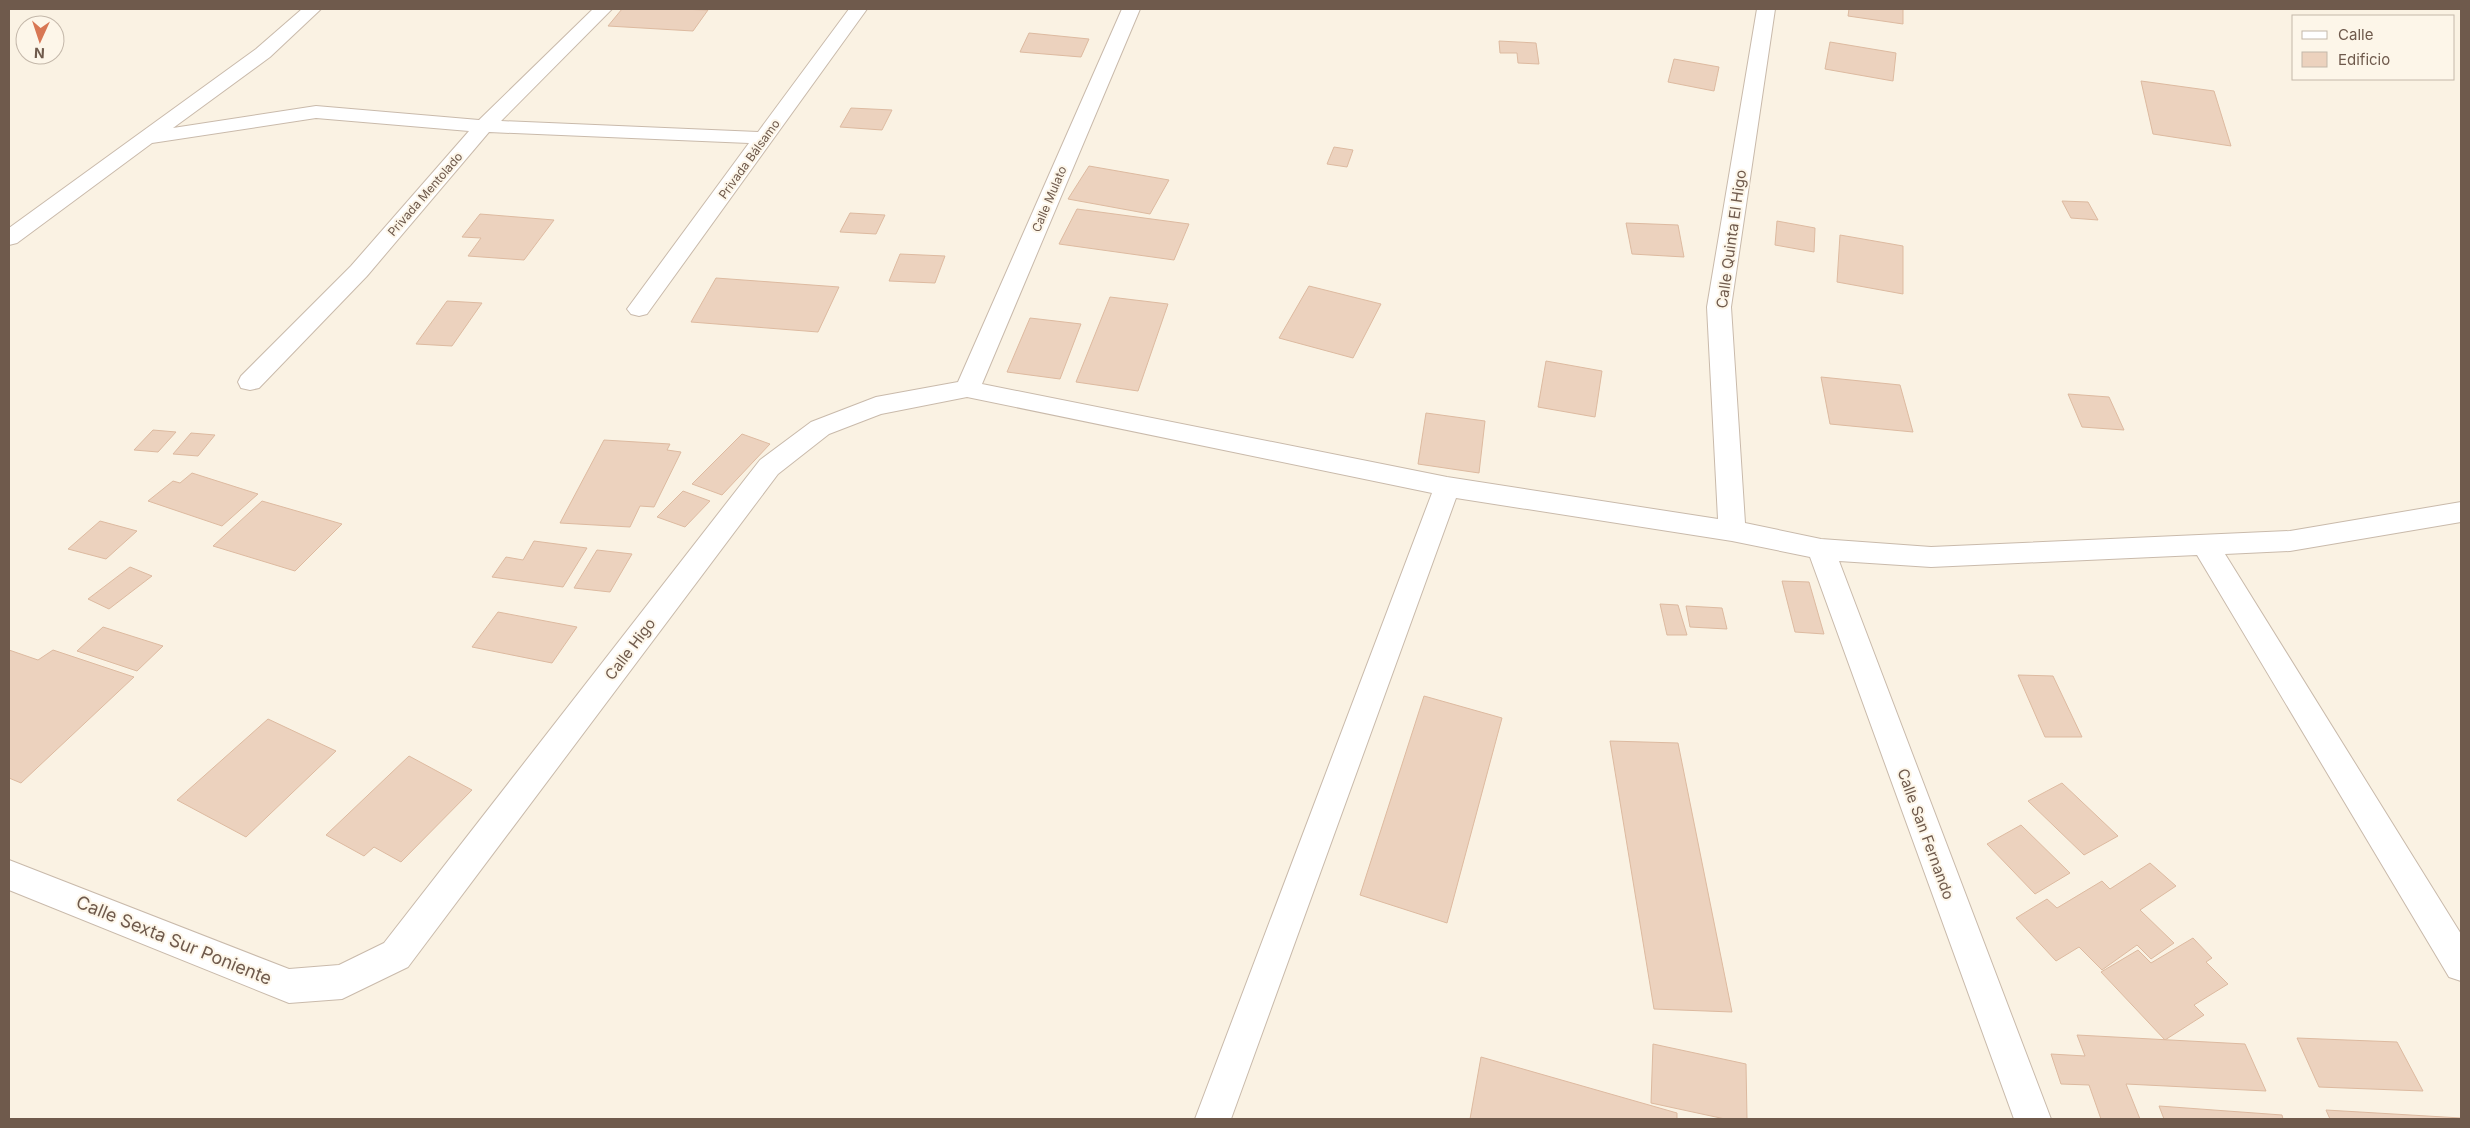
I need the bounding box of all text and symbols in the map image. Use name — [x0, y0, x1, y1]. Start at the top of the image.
north arrow — [15, 15, 65, 65]
legend — [2292, 15, 2455, 80]
text: Calle — [2338, 25, 2373, 44]
text: N — [34, 45, 45, 62]
text: Edificio — [2338, 50, 2390, 69]
street label: Privada Bálsamo — [715, 116, 783, 202]
street label: Privada Mentolado — [384, 149, 466, 239]
street label: Calle Mulato — [1028, 164, 1070, 234]
street label: Calle Quinta El Higo — [1712, 168, 1750, 310]
street label: Calle Higo — [601, 614, 659, 684]
street label: Calle San Fernando — [1893, 766, 1959, 902]
street label: Calle Sexta Sur Poniente — [73, 891, 275, 989]

